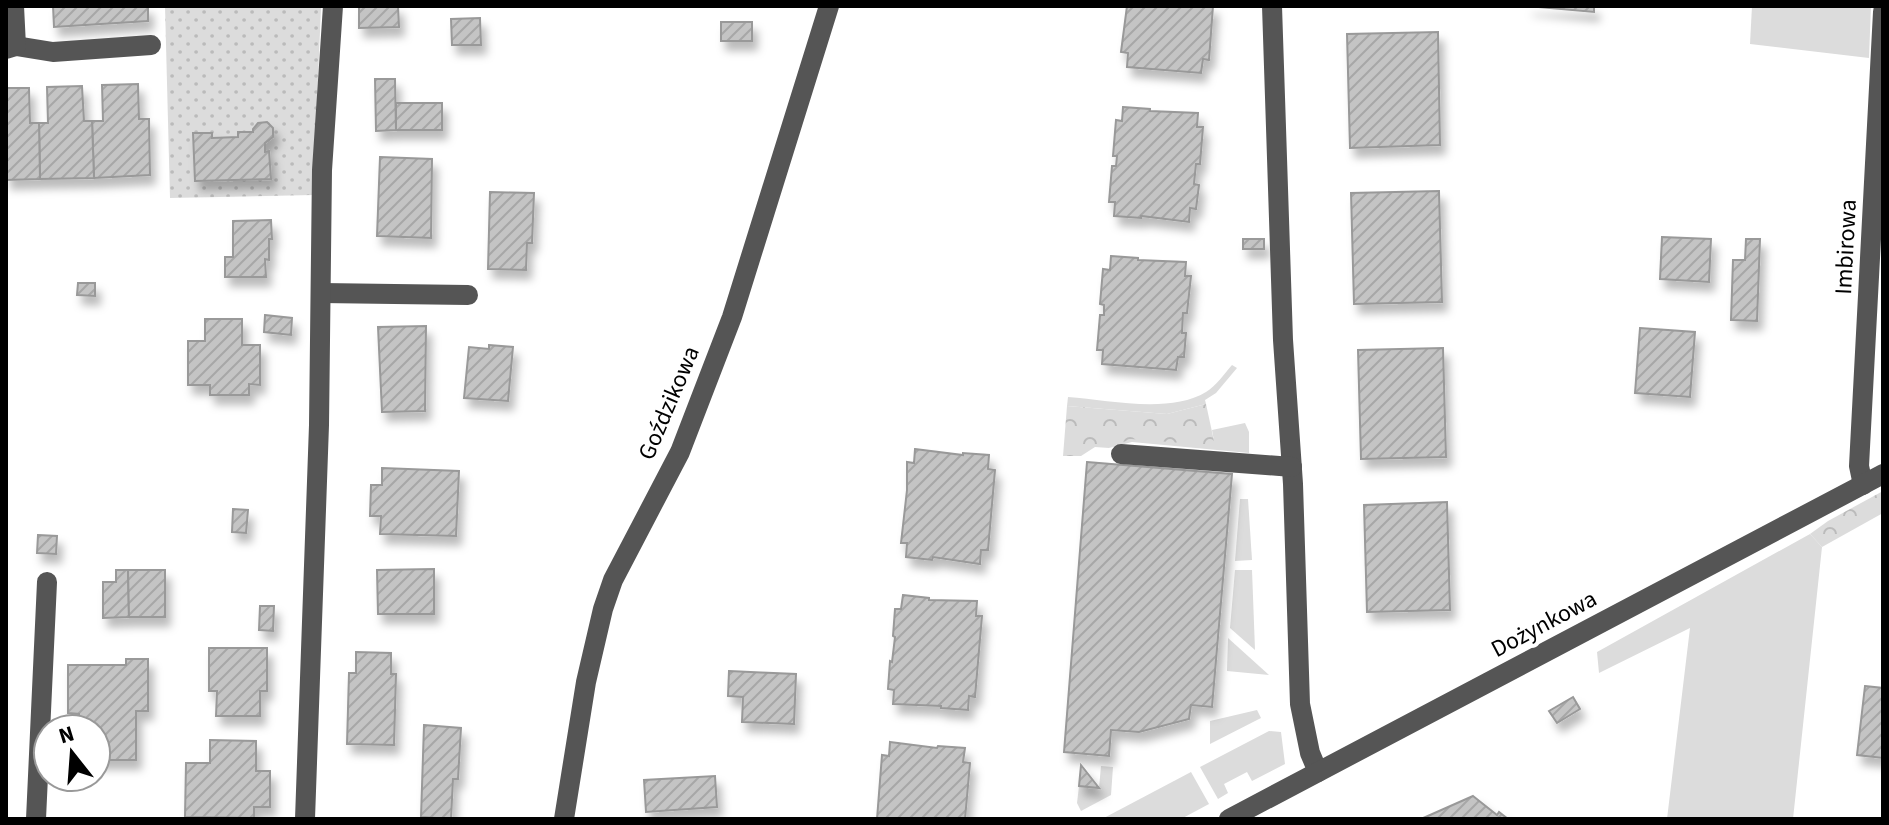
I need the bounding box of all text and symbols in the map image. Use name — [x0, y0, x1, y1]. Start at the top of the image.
street label: Imbirowa — [1826, 198, 1866, 296]
street label: Goździkowa — [629, 341, 709, 465]
street label: Dożynkowa — [1485, 581, 1603, 667]
north arrow — [32, 713, 112, 793]
text: N — [55, 717, 78, 752]

